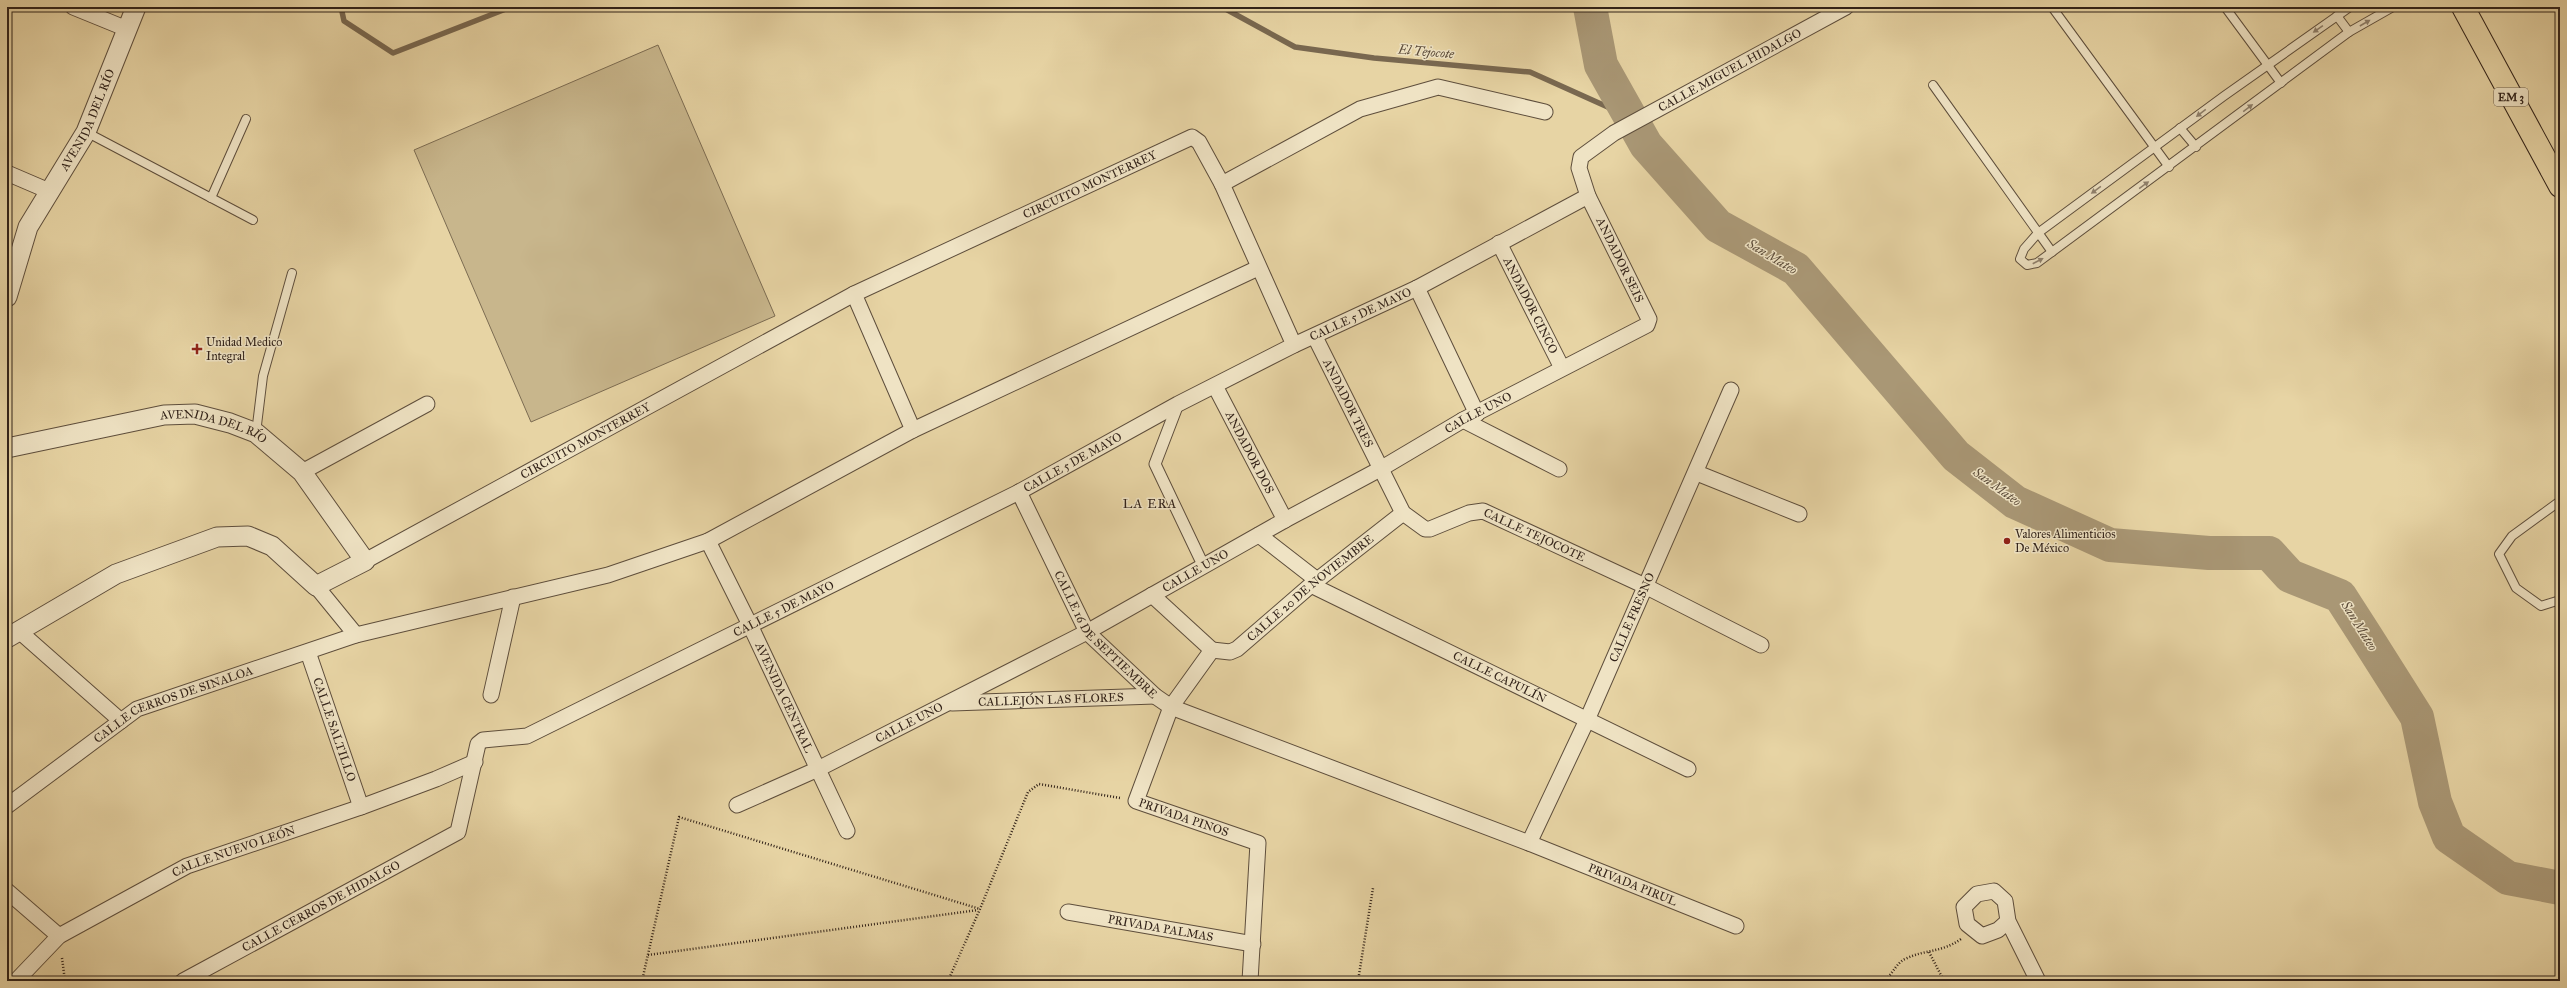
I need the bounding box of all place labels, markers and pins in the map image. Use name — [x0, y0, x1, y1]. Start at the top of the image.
place label: Unidad Medico Integral — [206, 335, 282, 364]
marker: Unidad Medico Integral — [191, 343, 203, 355]
place label: Valores Alimenticios De México — [2014, 527, 2116, 555]
marker: Valores Alimenticios De México — [2002, 536, 2012, 546]

